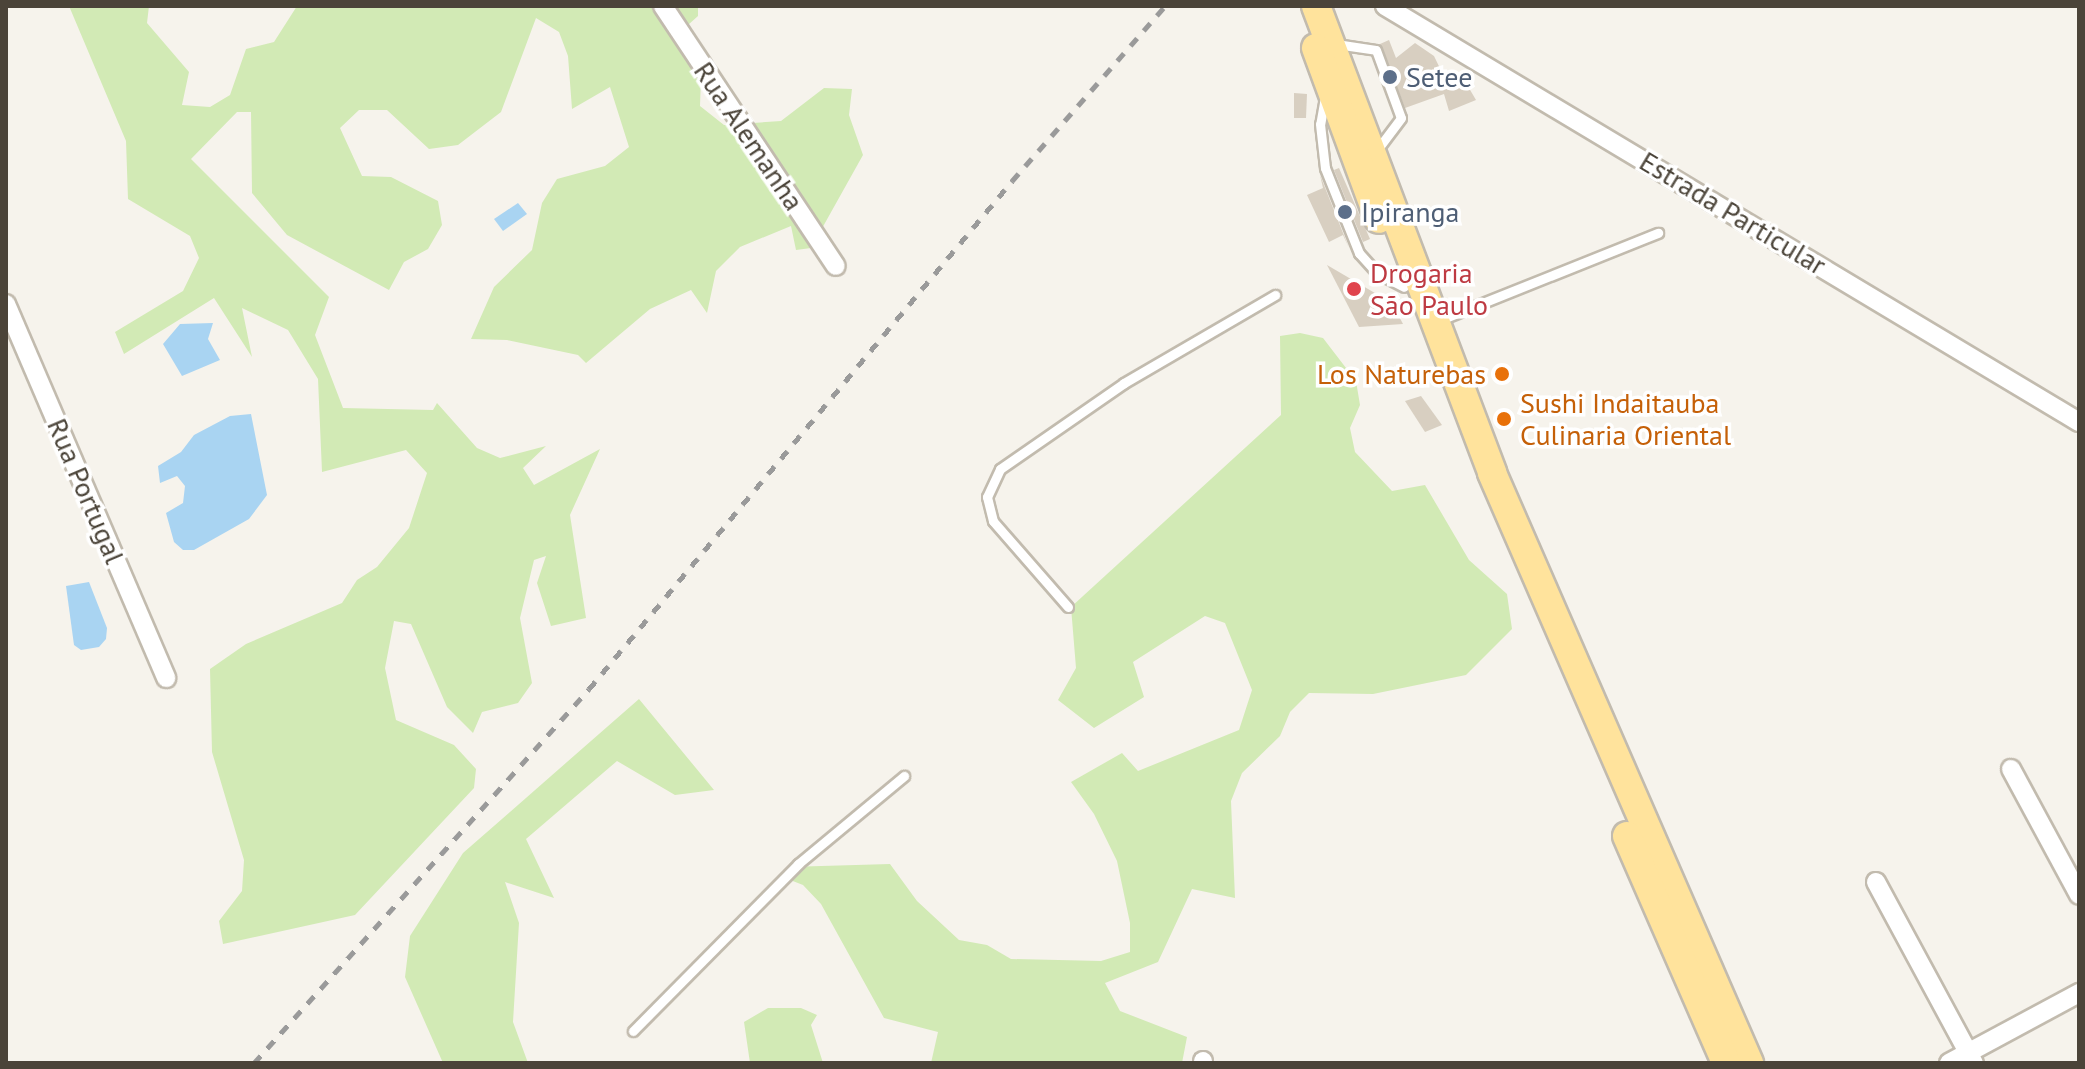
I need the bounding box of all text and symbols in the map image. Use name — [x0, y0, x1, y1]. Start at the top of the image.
street label: Rua Alemanha — [687, 55, 811, 217]
place label: Setee — [1406, 60, 1472, 94]
marker: Setee — [1381, 68, 1399, 86]
street label: Estrada Particular — [1634, 144, 1832, 282]
place label: Ipiranga — [1361, 195, 1459, 229]
marker: Ipiranga — [1336, 203, 1354, 221]
place label: Drogaria São Paulo — [1370, 256, 1488, 322]
marker: Drogaria São Paulo — [1345, 280, 1363, 298]
place label: Los Naturebas — [1317, 357, 1486, 391]
marker: Los Naturebas — [1493, 365, 1511, 383]
place label: Sushi Indaitauba Culinaria Oriental — [1520, 386, 1731, 452]
marker: Sushi Indaitauba Culinaria Oriental — [1495, 410, 1513, 428]
street label: Rua Portugal — [40, 413, 132, 569]

